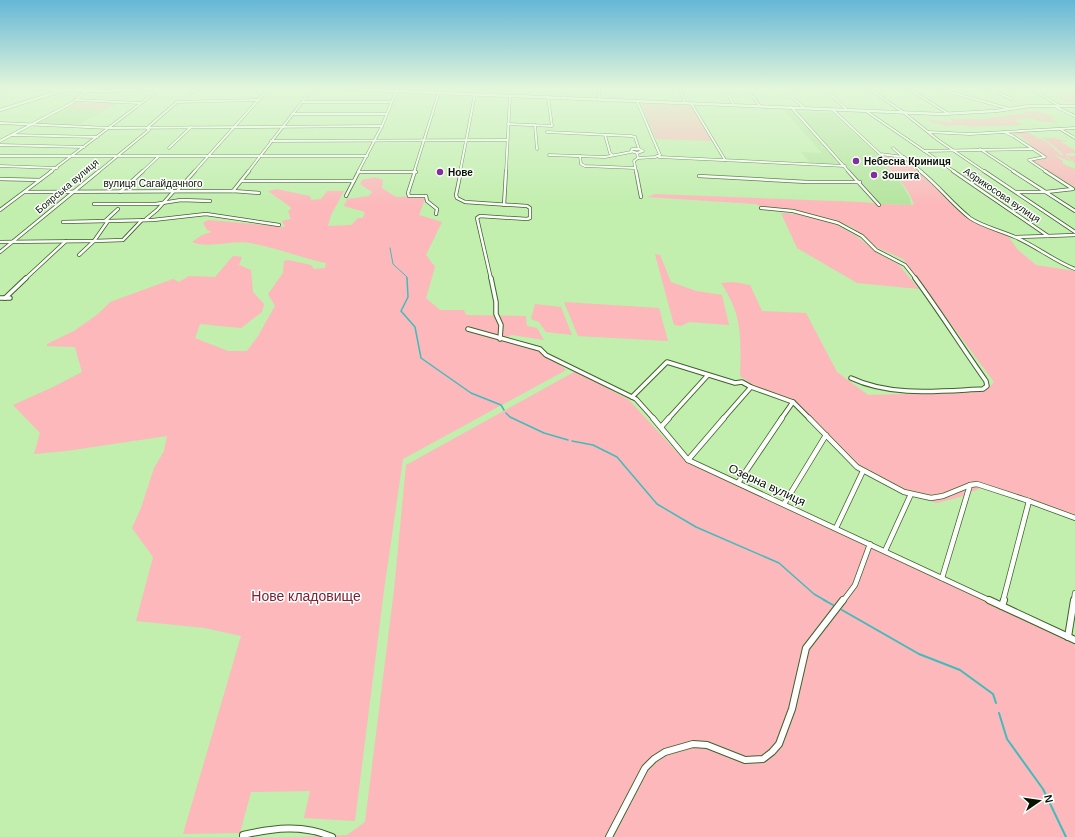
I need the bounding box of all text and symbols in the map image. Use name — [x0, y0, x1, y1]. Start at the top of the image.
street label: Боярська вулиця — [33, 156, 101, 216]
marker: Небесна Криниця — [851, 156, 861, 166]
place label: Небесна Криниця — [864, 156, 951, 167]
street label: Абрикосова вулиця — [962, 165, 1042, 225]
marker: Нове — [435, 167, 445, 177]
place label: Нове — [448, 167, 473, 178]
marker: Зошита — [869, 170, 879, 180]
place label: Зошита — [882, 170, 920, 181]
street label: вулиця Сагайдачного — [103, 178, 203, 189]
street label: Озерна вулиця — [726, 461, 808, 509]
park label: Нове кладовище — [251, 588, 361, 604]
north arrow — [1019, 781, 1059, 821]
text: N — [1042, 794, 1055, 804]

